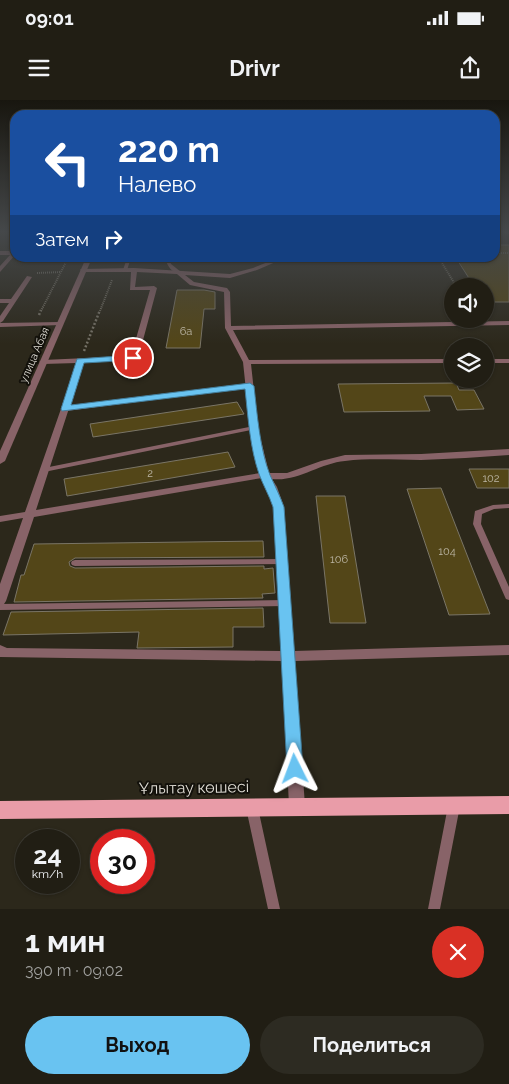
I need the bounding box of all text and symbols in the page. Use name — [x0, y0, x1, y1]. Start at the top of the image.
text: 09:01 — [25, 7, 74, 29]
icon: menu — [25, 54, 53, 82]
icon: share — [456, 54, 484, 82]
text: Drivr — [229, 55, 280, 81]
text: 220 m — [118, 129, 220, 170]
icon: left — [35, 130, 100, 195]
text: Налево — [118, 171, 196, 197]
icon: right — [99, 225, 127, 253]
text: Затем — [35, 228, 89, 250]
map controls — [444, 278, 494, 388]
button: sound — [444, 278, 494, 328]
street label: улица Абая — [17, 325, 52, 385]
house number: 6а — [180, 325, 192, 338]
pin — [112, 337, 154, 379]
button: layers — [444, 338, 494, 388]
icon: arrive — [119, 344, 147, 372]
house number: 2 — [147, 467, 153, 480]
house number: 102 — [482, 472, 500, 485]
house number: 104 — [438, 545, 456, 558]
house number: 106 — [330, 553, 348, 566]
position arrow — [268, 742, 320, 794]
street label: Ұлытау көшесі — [139, 777, 249, 798]
speed limit sign: 30 — [90, 829, 155, 894]
text: 24 — [33, 840, 62, 870]
text: km/h — [32, 867, 63, 881]
text: 1 мин — [25, 924, 105, 959]
button: close — [432, 926, 484, 978]
text: 390 m · 09:02 — [25, 961, 123, 980]
button: Выход — [25, 1016, 250, 1074]
button: Поделиться — [260, 1016, 484, 1074]

